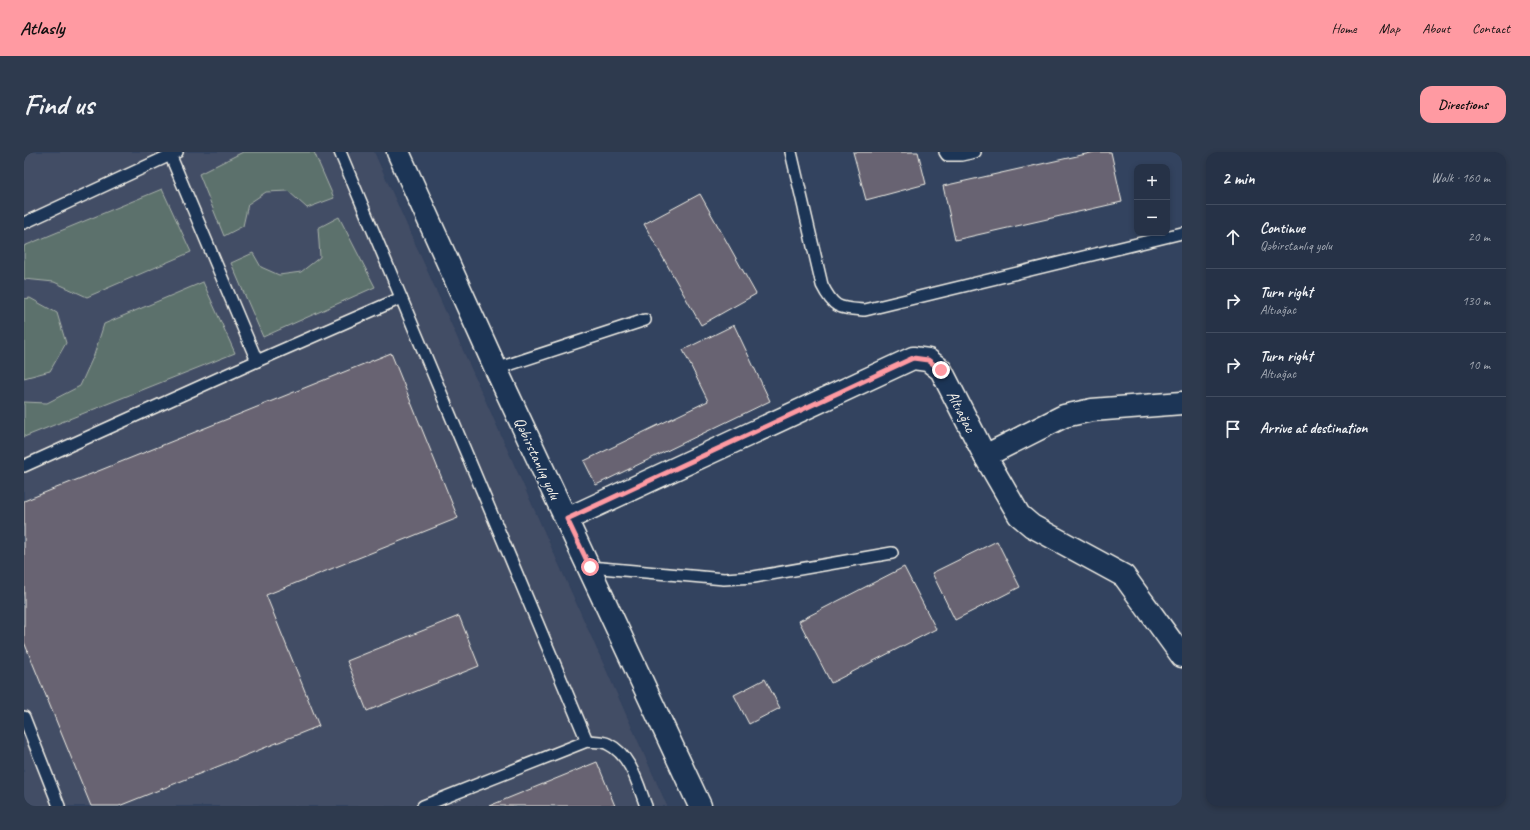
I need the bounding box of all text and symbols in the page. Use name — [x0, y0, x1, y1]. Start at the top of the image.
text: Atlasly — [20, 16, 64, 40]
text: Home — [1331, 20, 1357, 37]
text: Map — [1379, 20, 1400, 37]
text: About — [1422, 20, 1450, 37]
text: Contact — [1472, 20, 1510, 37]
button: Directions — [1420, 86, 1506, 123]
text: Find us — [24, 87, 94, 122]
map controls — [1134, 164, 1170, 236]
button: + — [1134, 164, 1170, 200]
text: 2 min — [1222, 168, 1255, 189]
text: Walk · 160 m — [1431, 170, 1490, 186]
button: − — [1134, 200, 1170, 236]
text: Continue — [1260, 219, 1305, 238]
icon: ahead — [1222, 226, 1244, 248]
text: 20 m — [1468, 229, 1490, 245]
text: Qəbirstanlıq yolu — [1260, 238, 1332, 254]
text: Turn right — [1260, 283, 1313, 302]
icon: right — [1222, 290, 1244, 312]
text: 130 m — [1462, 293, 1490, 309]
text: Altıağac — [1260, 302, 1296, 318]
text: Turn right — [1260, 347, 1313, 366]
icon: right — [1222, 354, 1244, 376]
text: 10 m — [1468, 357, 1490, 373]
route end — [932, 361, 950, 379]
text: Altıağac — [1260, 366, 1296, 382]
street label: Altıağac — [942, 387, 981, 437]
street label: Qəbirstanlıq yolu — [509, 414, 565, 504]
icon: arrive — [1222, 418, 1244, 440]
text: Arrive at destination — [1260, 419, 1367, 438]
route start — [581, 558, 599, 576]

